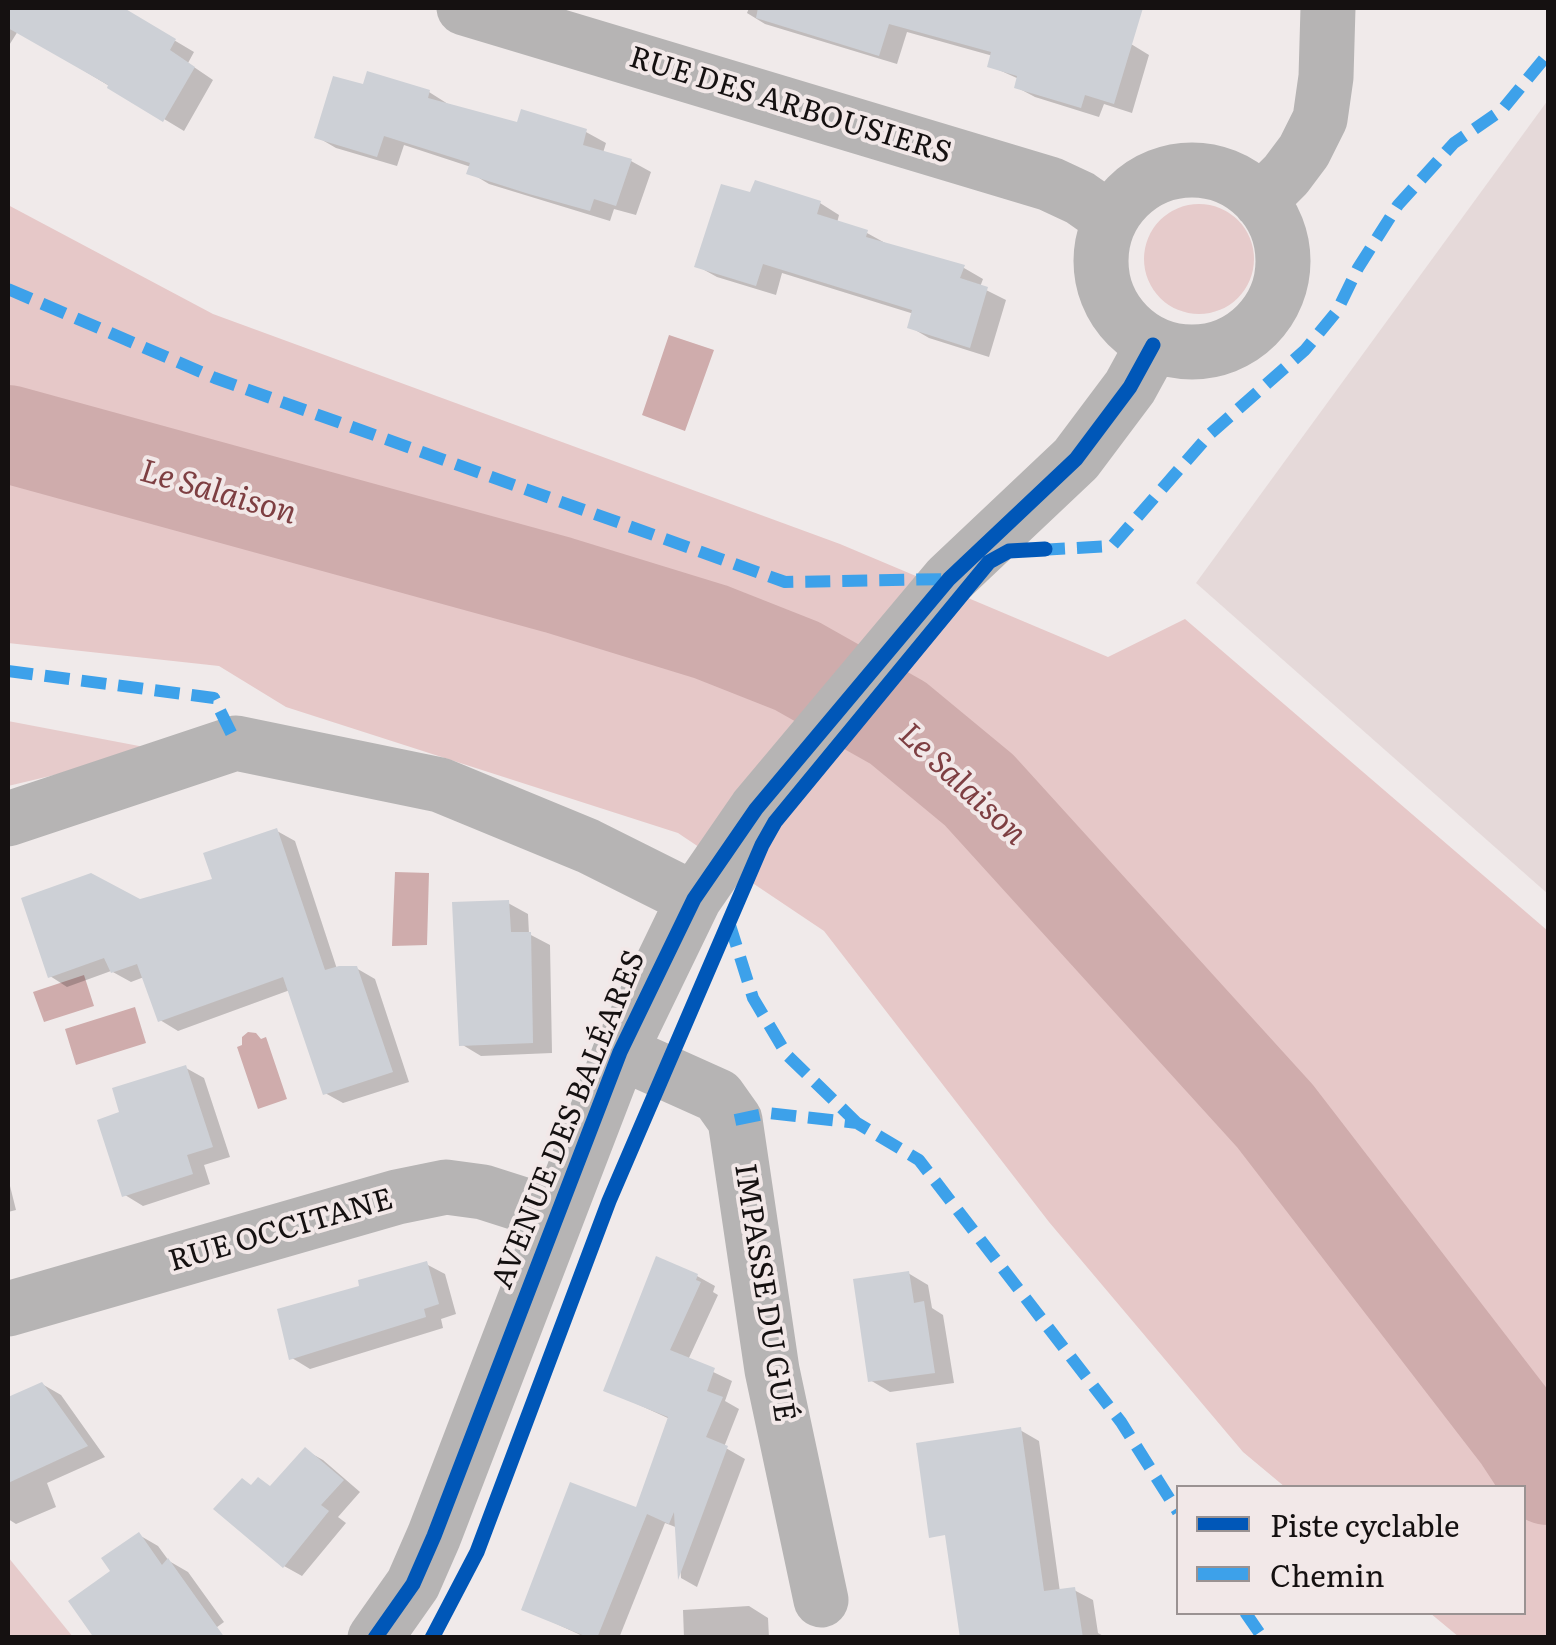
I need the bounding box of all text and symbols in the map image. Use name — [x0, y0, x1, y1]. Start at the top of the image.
street label: RUE DES ARBOUSIERS — [625, 40, 955, 172]
water label: Le Salaison — [136, 452, 300, 534]
water label: Le Salaison — [890, 716, 1034, 854]
street label: AVENUE DES BALÉARES — [485, 946, 653, 1294]
street label: IMPASSE DU GUÉ — [726, 1161, 802, 1425]
street label: RUE OCCITANE — [165, 1182, 397, 1280]
legend — [1176, 1485, 1526, 1615]
text: Piste cyclable — [1270, 1502, 1460, 1546]
text: Chemin — [1270, 1552, 1385, 1596]

